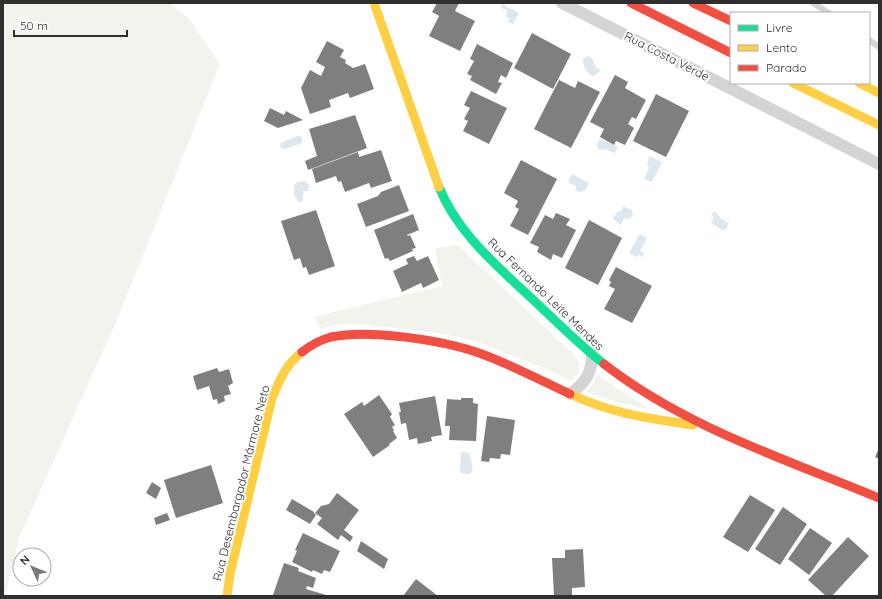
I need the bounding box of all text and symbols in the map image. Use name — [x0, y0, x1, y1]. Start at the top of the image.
scale bar — [14, 12, 127, 38]
legend — [730, 12, 870, 84]
text: 50 m — [20, 18, 48, 33]
text: Livre — [766, 20, 793, 35]
street label: Rua Costa Verde — [622, 28, 712, 84]
text: Lento — [766, 40, 797, 55]
text: Parado — [766, 60, 807, 75]
street label: Rua Fernando Leite Mendes — [485, 235, 607, 354]
street label: Rua Desembargador Mármore Neto — [209, 383, 273, 583]
north arrow — [12, 547, 52, 587]
text: N — [17, 552, 33, 568]

